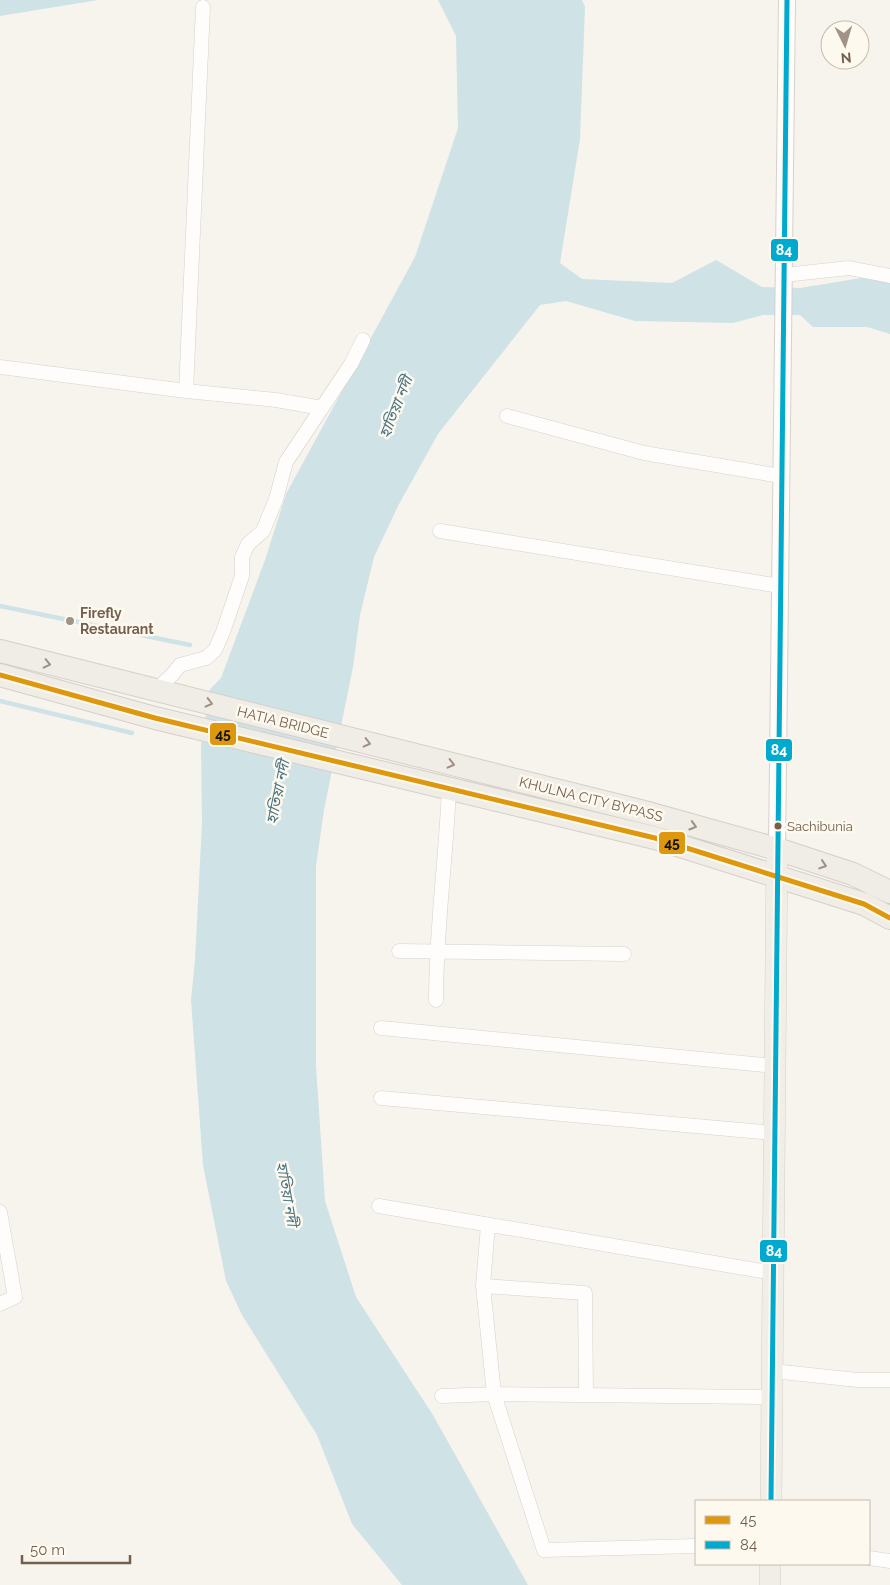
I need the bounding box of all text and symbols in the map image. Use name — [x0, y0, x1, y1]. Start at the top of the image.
north arrow — [820, 20, 870, 70]
text: N — [840, 50, 852, 66]
line badge: 84 — [770, 238, 799, 262]
text: 84 — [776, 242, 792, 258]
water label: হাতিয়া নদী — [375, 371, 418, 441]
place label: Firefly Restaurant — [80, 605, 154, 637]
marker: Firefly Restaurant — [64, 615, 76, 627]
one-way arrow — [43, 658, 52, 669]
one-way arrow — [205, 697, 214, 708]
street label: HATIA BRIDGE — [235, 703, 331, 741]
line badge: 45 — [209, 722, 237, 746]
text: 45 — [215, 726, 231, 742]
one-way arrow — [362, 737, 371, 748]
line badge: 84 — [765, 738, 793, 762]
text: 84 — [771, 742, 787, 758]
water label: হাতিয়া নদী — [262, 755, 294, 826]
one-way arrow — [446, 758, 455, 769]
street label: KHULNA CITY BYPASS — [517, 773, 665, 825]
place label: Sachibunia — [787, 819, 853, 834]
one-way arrow — [688, 820, 697, 830]
marker: Sachibunia — [773, 821, 783, 831]
line badge: 45 — [658, 831, 686, 855]
text: 45 — [664, 835, 680, 851]
one-way arrow — [819, 859, 827, 869]
water label: হাতিয়া নদী — [272, 1160, 302, 1231]
line badge: 84 — [759, 1239, 788, 1263]
text: 84 — [766, 1243, 782, 1259]
legend — [695, 1500, 870, 1565]
text: 45 — [740, 1511, 756, 1529]
scale bar — [22, 1532, 130, 1564]
text: 84 — [740, 1536, 757, 1554]
text: 50 m — [30, 1541, 65, 1559]

